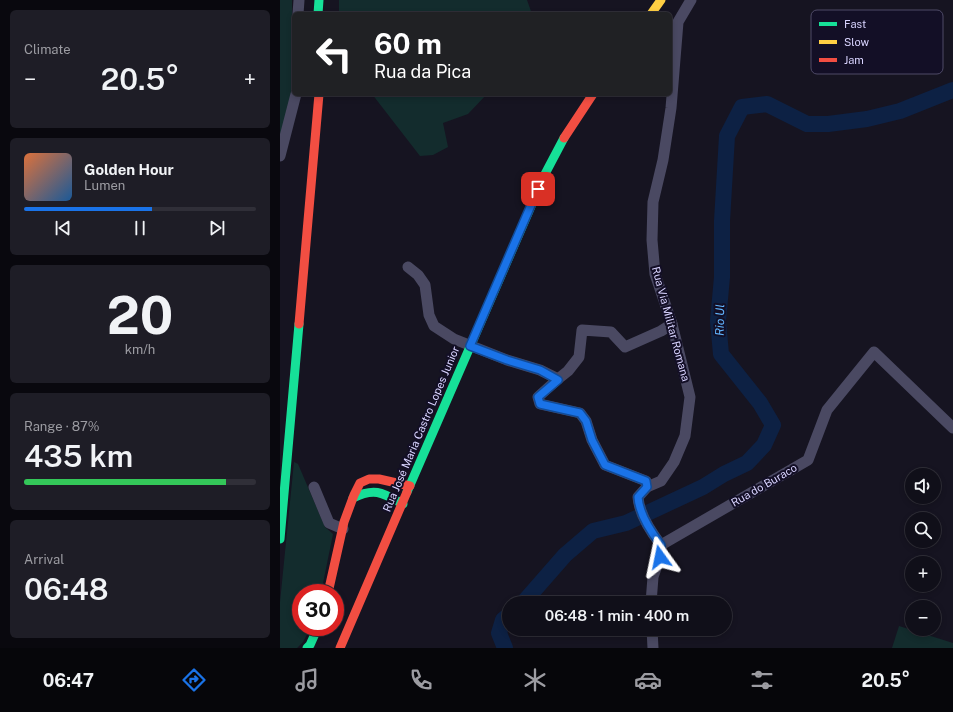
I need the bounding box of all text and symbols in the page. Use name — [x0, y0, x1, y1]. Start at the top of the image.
legend — [811, 10, 943, 74]
text: Fast — [844, 18, 866, 30]
text: 60 m — [374, 27, 442, 60]
icon: left — [308, 28, 360, 80]
text: Slow — [844, 36, 870, 48]
text: Climate — [24, 42, 71, 57]
text: Jam — [844, 54, 864, 66]
text: 20.5° — [101, 61, 179, 97]
text: Rua da Pica — [374, 61, 471, 82]
text: − — [24, 66, 36, 92]
text: + — [244, 66, 256, 92]
text: Golden Hour — [84, 161, 174, 178]
pin — [521, 172, 555, 206]
text: Lumen — [84, 178, 125, 193]
icon: arrive — [527, 178, 549, 200]
icon: previous — [52, 217, 74, 239]
icon: pause — [129, 217, 151, 239]
icon: next — [206, 217, 228, 239]
street label: Rua Via Militar Romana — [650, 265, 692, 383]
text: 20 — [107, 285, 173, 346]
water label: Rio Ul — [713, 304, 727, 336]
text: km/h — [125, 342, 155, 357]
street label: Rua José Maria Castro Lopes Junior — [381, 344, 461, 514]
text: Range · 87% — [24, 419, 99, 434]
text: 435 km — [24, 438, 133, 474]
street label: Rua do Buraco — [729, 461, 799, 509]
map controls — [905, 468, 941, 636]
button: sound — [905, 468, 941, 504]
button: search — [905, 512, 941, 548]
position arrow — [639, 536, 681, 578]
text: Arrival — [24, 552, 64, 567]
button: + — [905, 556, 941, 592]
text: 06:48 — [24, 571, 109, 607]
speed limit sign: 30 — [292, 584, 344, 636]
button: − — [905, 600, 941, 636]
text: 06:48 · 1 min · 400 m — [545, 607, 689, 624]
icon: directions — [180, 666, 208, 694]
icon: music — [293, 666, 321, 694]
icon: phone — [407, 666, 435, 694]
icon: climate — [521, 666, 549, 694]
icon: car — [634, 666, 662, 694]
icon: filters — [748, 666, 776, 694]
text: 06:47 — [43, 670, 94, 691]
text: 20.5° — [862, 670, 910, 691]

